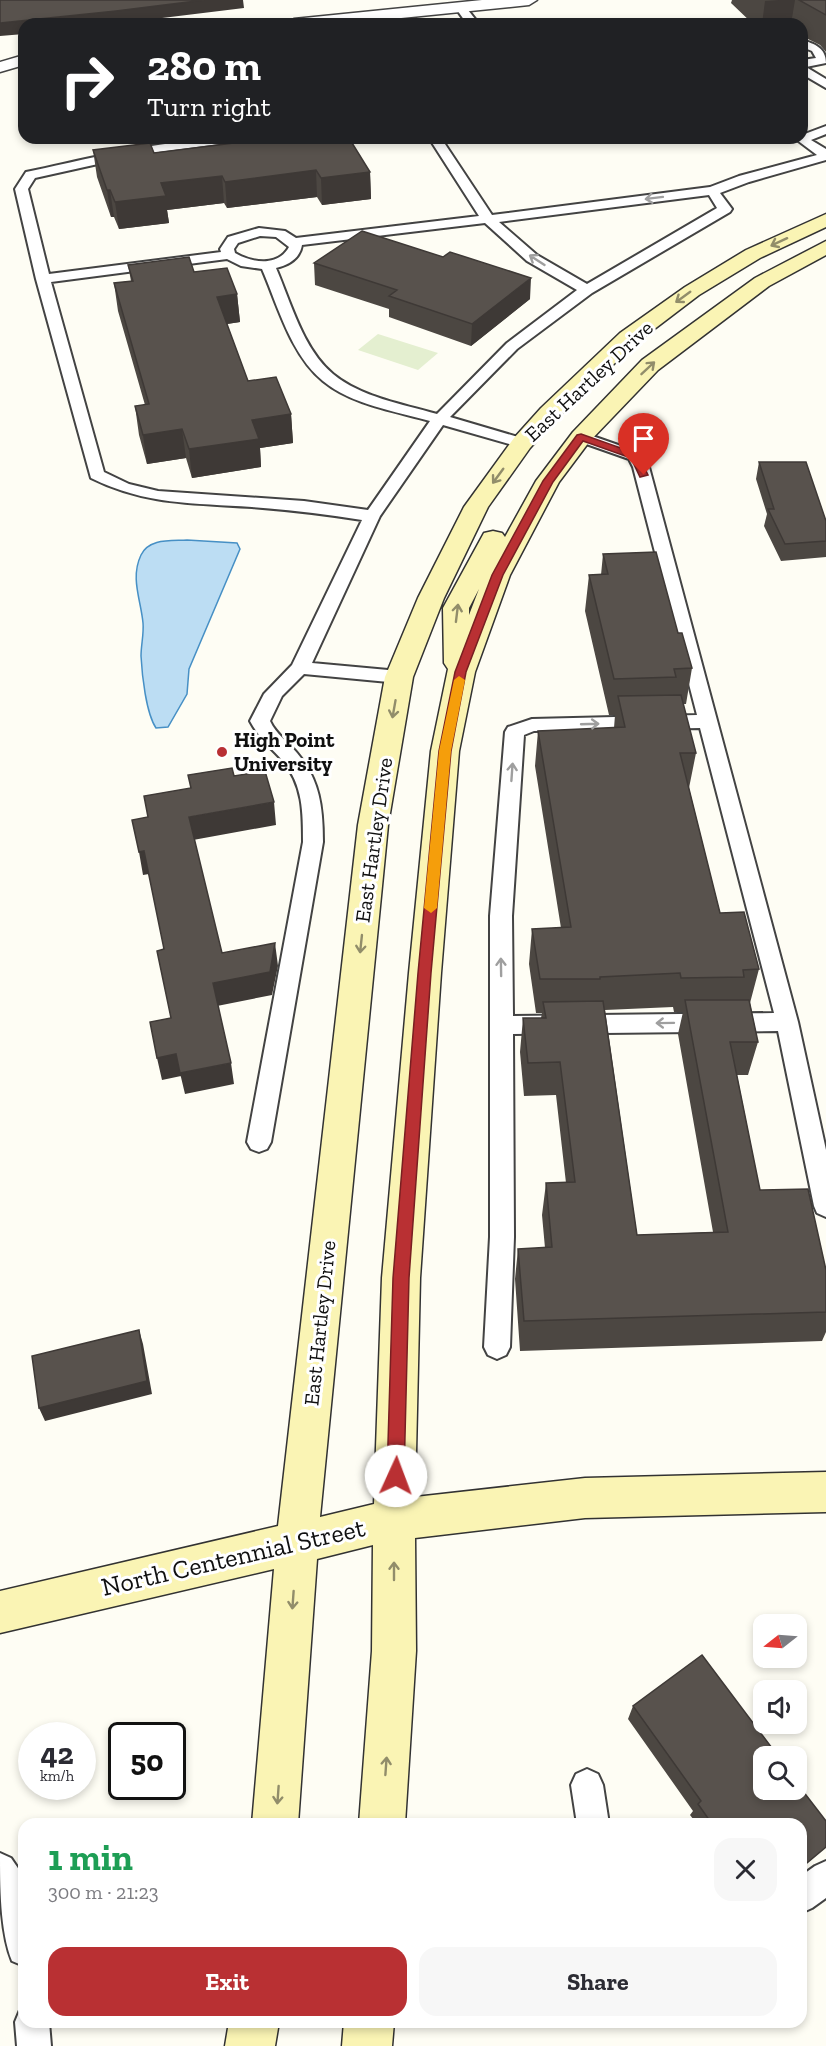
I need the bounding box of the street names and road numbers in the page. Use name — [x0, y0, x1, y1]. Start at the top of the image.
street label: East Hartley Drive — [519, 315, 658, 446]
street label: East Hartley Drive — [350, 756, 397, 924]
street label: East Hartley Drive — [298, 1239, 341, 1407]
street label: North Centennial Street — [98, 1511, 368, 1603]

